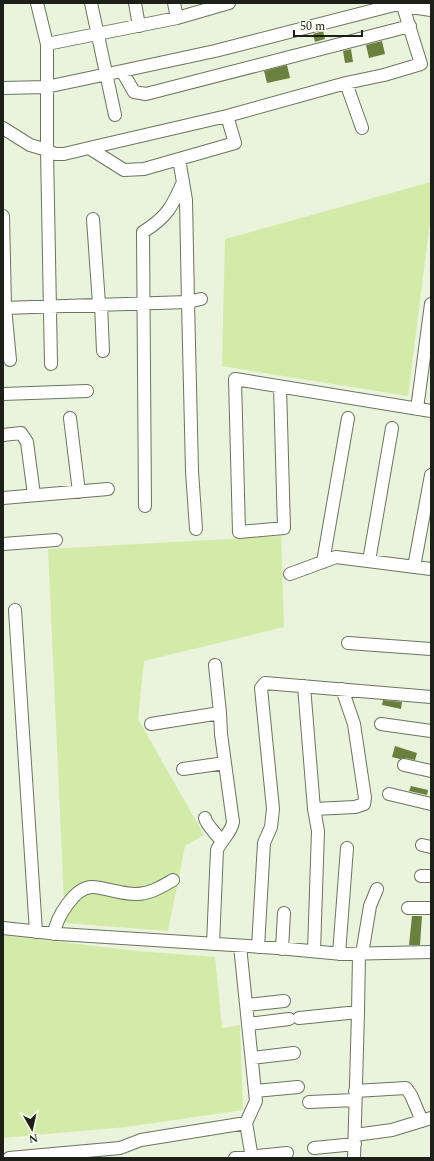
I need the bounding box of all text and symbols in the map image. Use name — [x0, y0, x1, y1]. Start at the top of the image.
scale bar — [294, 12, 362, 38]
text: 50 m — [300, 17, 325, 36]
north arrow — [12, 1109, 52, 1149]
text: N — [28, 1129, 39, 1147]

